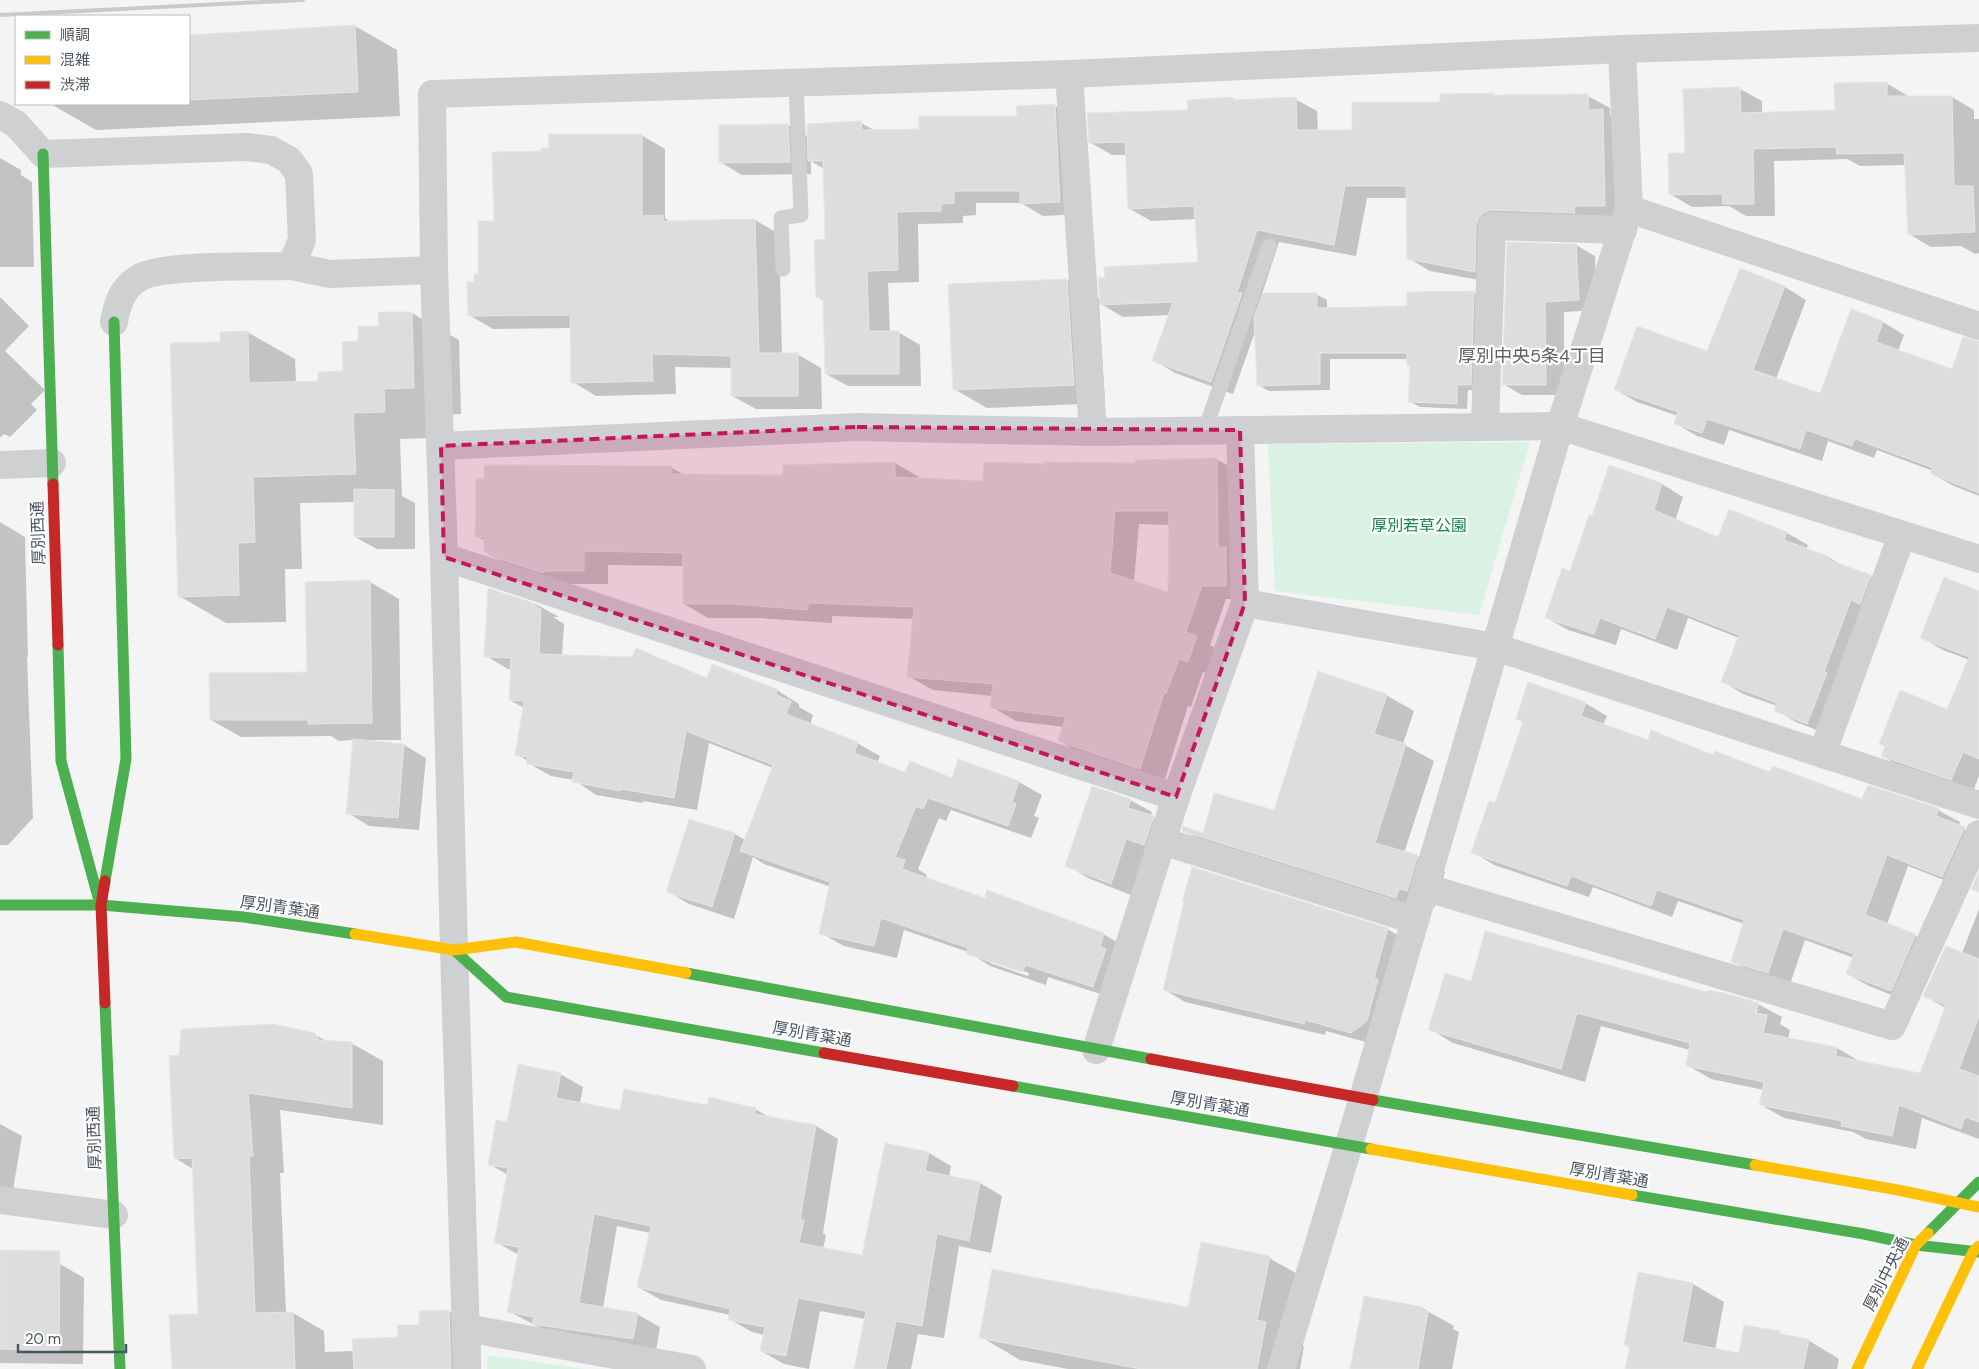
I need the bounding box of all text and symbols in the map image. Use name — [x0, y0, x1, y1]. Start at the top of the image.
legend — [15, 15, 190, 105]
text: 順調 — [60, 25, 90, 45]
text: 混雑 — [60, 50, 90, 70]
text: 渋滞 — [60, 75, 90, 95]
district label: 厚別中央5条4丁目 — [1458, 344, 1606, 368]
street label: 厚別西通 — [26, 501, 50, 565]
park label: 厚別若草公園 — [1371, 515, 1467, 536]
street label: 厚別青葉通 — [239, 891, 321, 923]
street label: 厚別青葉通 — [771, 1017, 853, 1051]
street label: 厚別青葉通 — [1169, 1087, 1251, 1121]
street label: 厚別西通 — [82, 1106, 106, 1170]
street label: 厚別青葉通 — [1568, 1158, 1650, 1192]
street label: 厚別中央通 — [1858, 1234, 1914, 1314]
scale bar — [18, 1322, 125, 1354]
text: 20 m — [25, 1329, 61, 1349]

